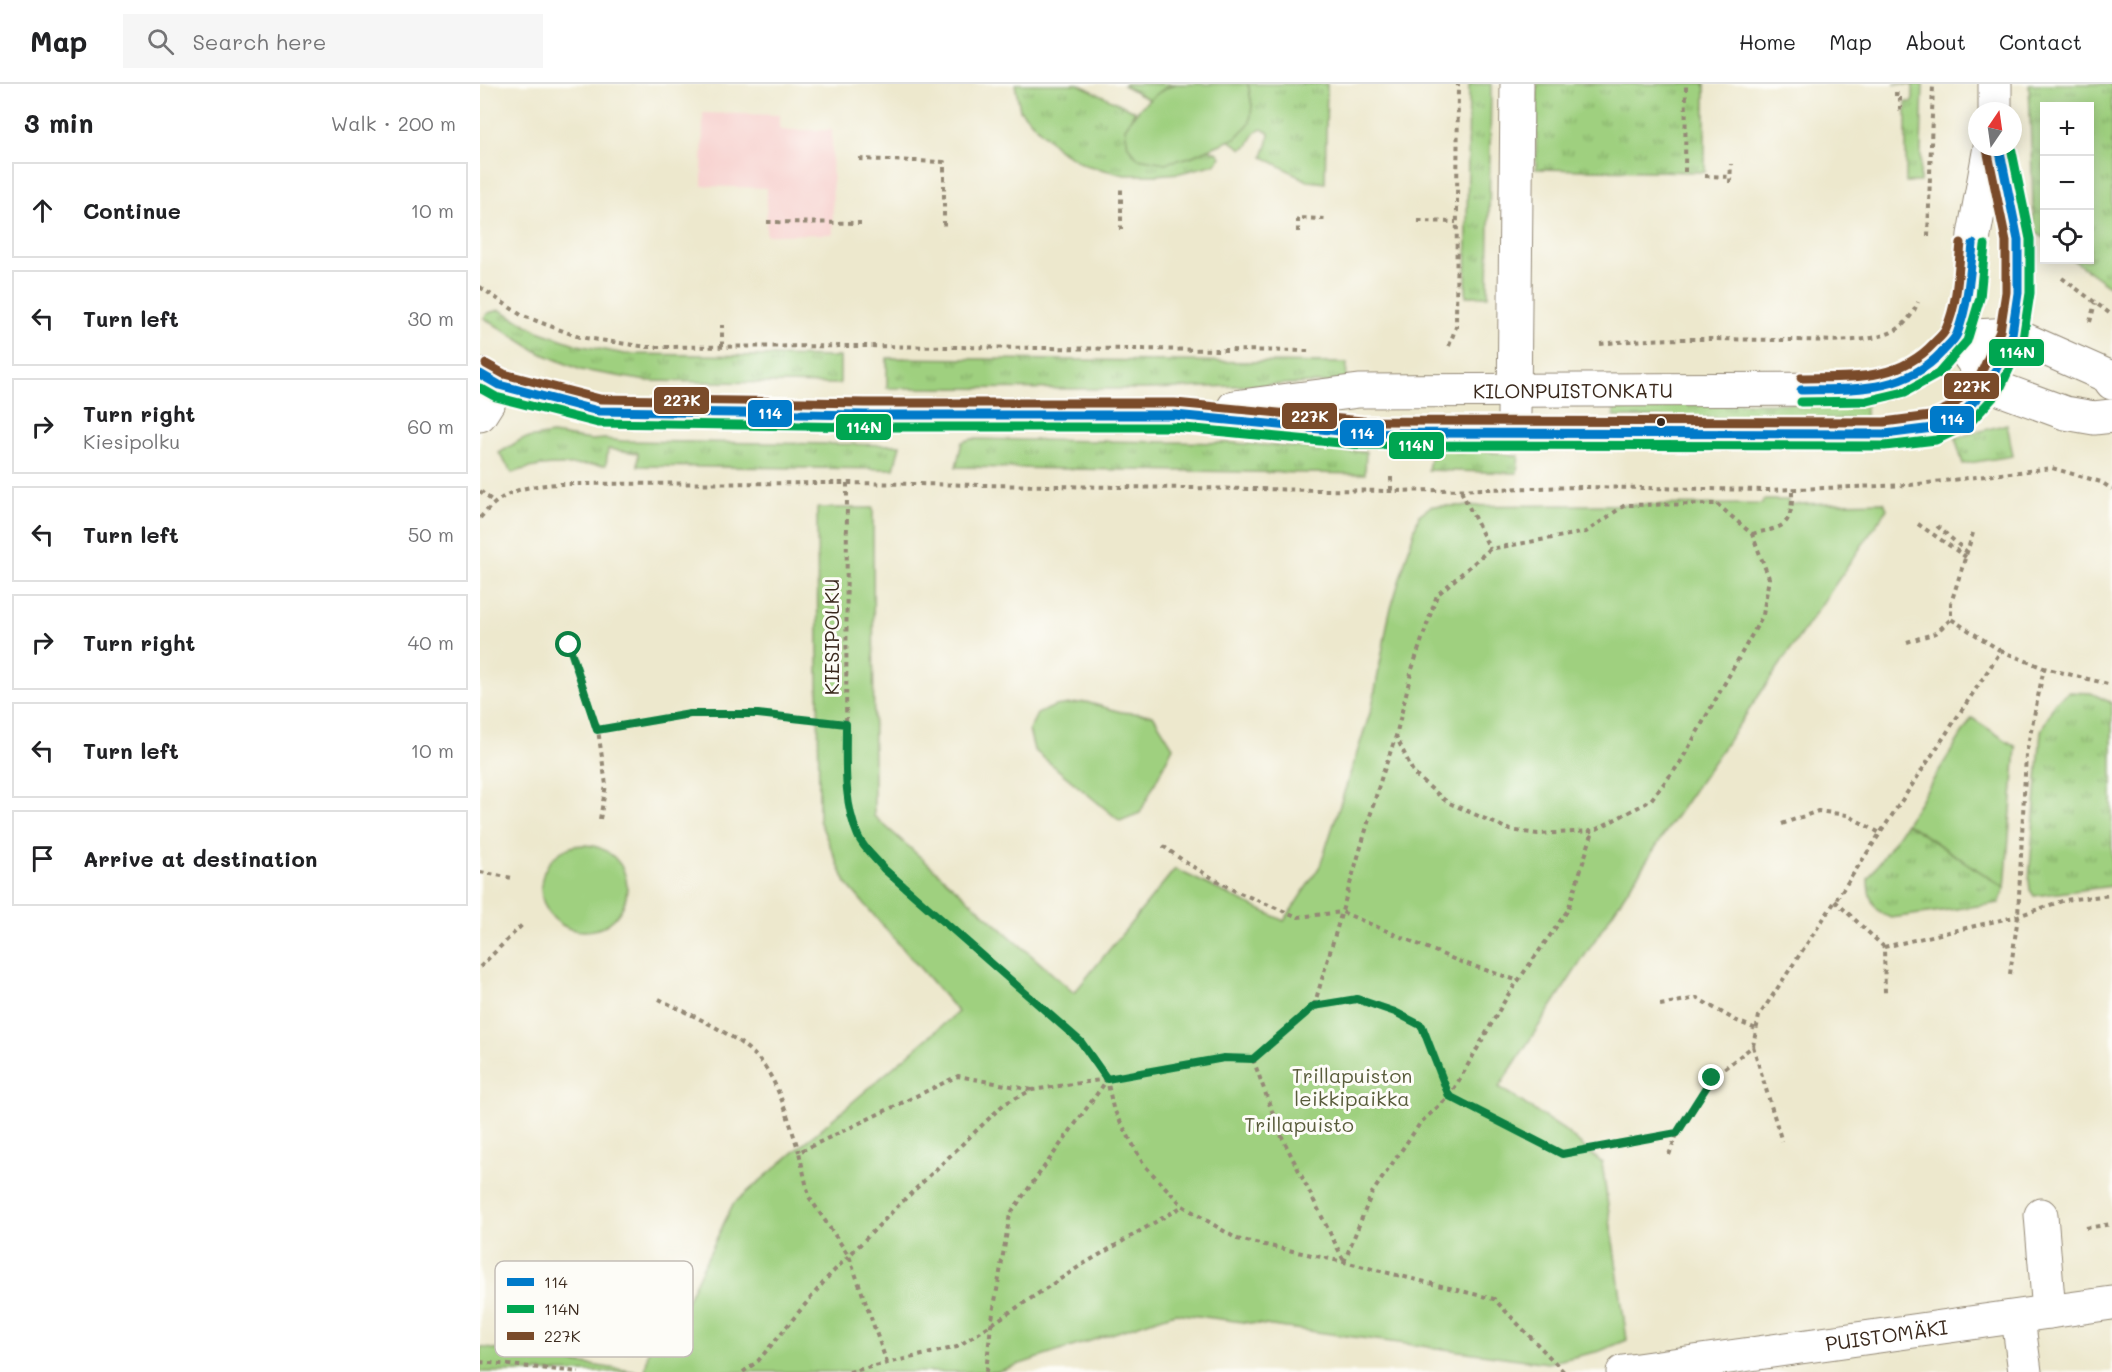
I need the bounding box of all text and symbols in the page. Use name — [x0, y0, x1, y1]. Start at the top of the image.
search box — [123, 14, 543, 68]
text: Map — [30, 23, 87, 59]
icon: search — [144, 25, 177, 58]
text: Search here — [192, 27, 326, 56]
text: Home — [1739, 28, 1796, 55]
text: Map — [1829, 28, 1872, 55]
text: About — [1905, 28, 1966, 55]
text: Contact — [1999, 28, 2082, 55]
north arrow — [1968, 102, 2022, 156]
map controls — [2040, 102, 2094, 264]
button: + — [2040, 102, 2094, 156]
text: 3 min — [24, 106, 93, 140]
text: Walk · 200 m — [331, 110, 456, 136]
button: − — [2040, 156, 2094, 210]
icon: ahead — [26, 194, 59, 227]
text: Continue — [83, 196, 181, 225]
text: 10 m — [410, 197, 454, 223]
button: locate — [2040, 210, 2094, 264]
icon: left — [26, 302, 59, 335]
text: Turn left — [83, 304, 179, 333]
text: 30 m — [408, 305, 454, 331]
line badge: 114N — [1988, 338, 2045, 367]
text: 114N — [1999, 341, 2035, 362]
line badge: 227K — [1943, 372, 2000, 400]
text: 227K — [1953, 375, 1991, 396]
street label: KILONPUISTONKATU — [1473, 377, 1673, 404]
line badge: 227K — [653, 386, 710, 415]
text: 227K — [663, 389, 701, 410]
text: Turn right — [83, 399, 195, 428]
line badge: 114 — [747, 399, 793, 428]
text: 114 — [758, 402, 782, 423]
line badge: 227K — [1281, 402, 1338, 430]
text: 227K — [1291, 405, 1329, 426]
line badge: 114 — [1929, 405, 1975, 434]
text: 114 — [1940, 408, 1964, 429]
icon: right — [26, 410, 59, 443]
text: 60 m — [407, 413, 454, 439]
line badge: 114N — [835, 413, 892, 441]
text: 114N — [846, 416, 882, 437]
unlabelled marker — [1655, 416, 1667, 428]
line badge: 114 — [1339, 419, 1385, 447]
text: 114 — [1350, 422, 1374, 443]
text: Kiesipolku — [83, 428, 180, 454]
line badge: 114N — [1388, 431, 1445, 460]
text: 114N — [1398, 434, 1434, 455]
icon: left — [26, 518, 59, 551]
text: Turn left — [83, 520, 179, 549]
text: 50 m — [408, 521, 454, 547]
street label: KIESIPOLKU — [818, 579, 844, 695]
icon: right — [26, 626, 59, 659]
text: Turn right — [83, 628, 195, 657]
text: 40 m — [408, 629, 454, 655]
route start — [555, 631, 581, 657]
icon: left — [26, 734, 59, 767]
text: Turn left — [83, 736, 179, 765]
text: 10 m — [410, 737, 454, 763]
icon: arrive — [26, 842, 59, 875]
text: Arrive at destination — [83, 844, 318, 873]
park label: Trillapuiston leikkipaikka — [1292, 1062, 1412, 1111]
route end — [1698, 1064, 1724, 1090]
park label: Trillapuisto — [1244, 1111, 1354, 1137]
legend — [495, 1261, 693, 1357]
text: 114 — [544, 1271, 568, 1292]
text: 114N — [544, 1298, 580, 1319]
street label: PUISTOMÄKI — [1824, 1313, 1949, 1356]
text: 227K — [544, 1325, 581, 1346]

